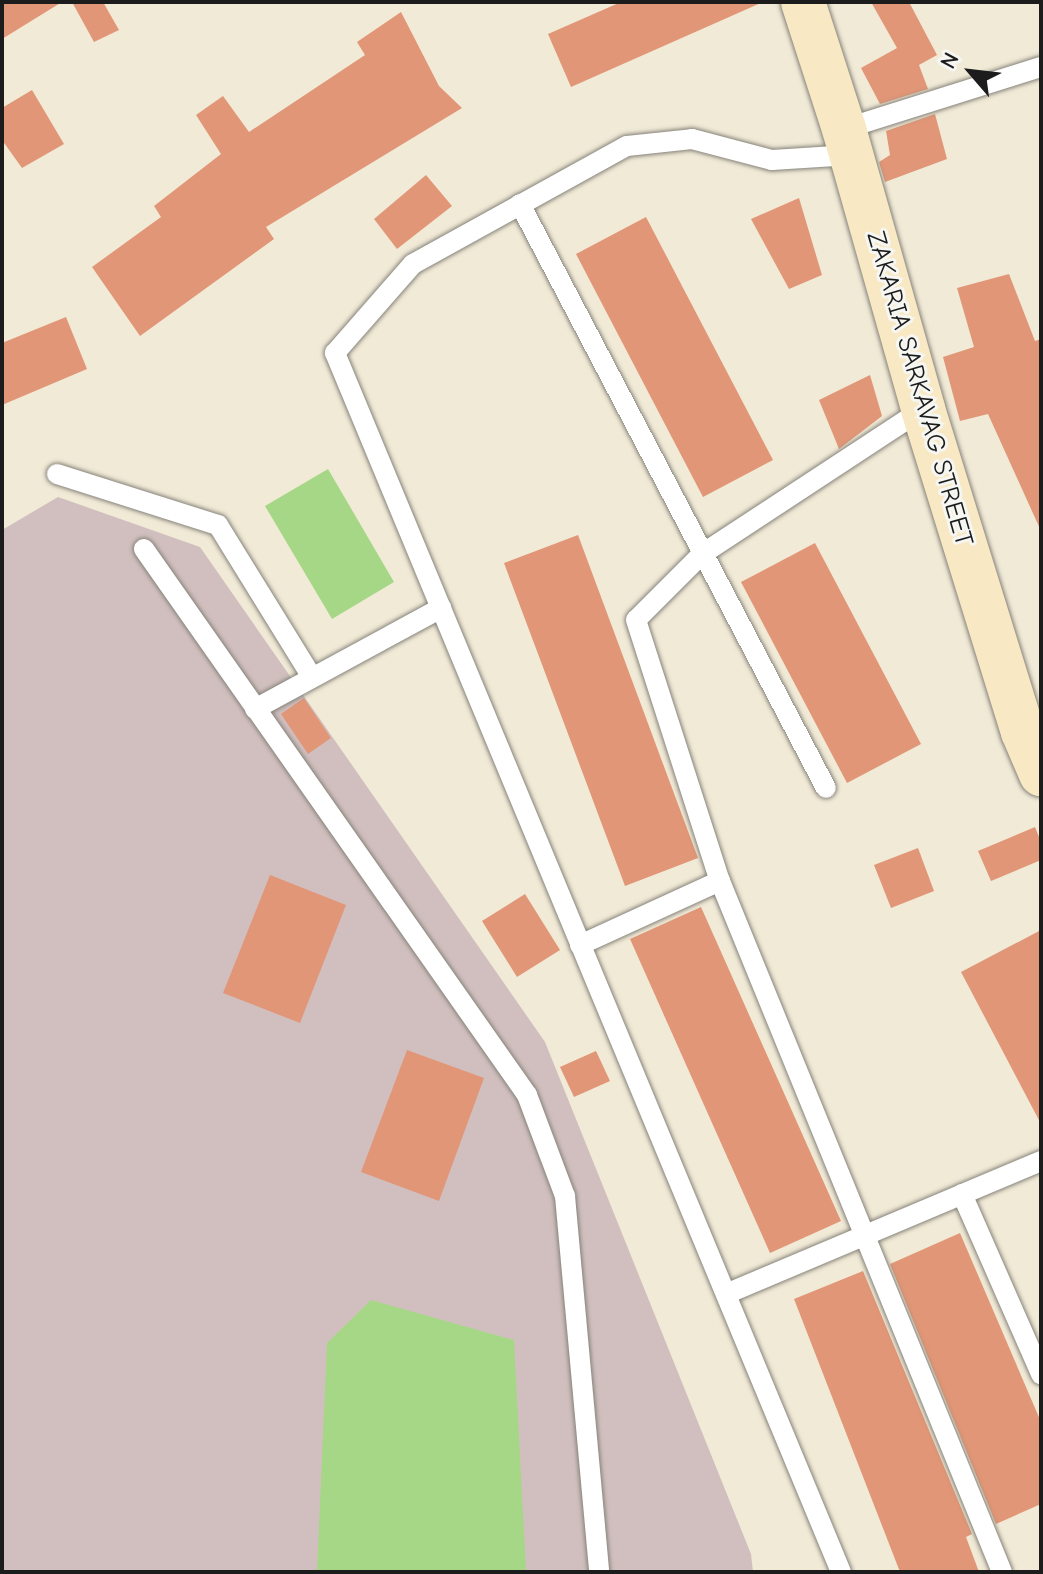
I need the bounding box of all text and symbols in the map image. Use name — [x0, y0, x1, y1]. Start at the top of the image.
north arrow — [931, 32, 1011, 112]
text: N — [935, 48, 965, 73]
street label: ZAKARIA SARKAVAG STREET — [859, 228, 979, 550]

